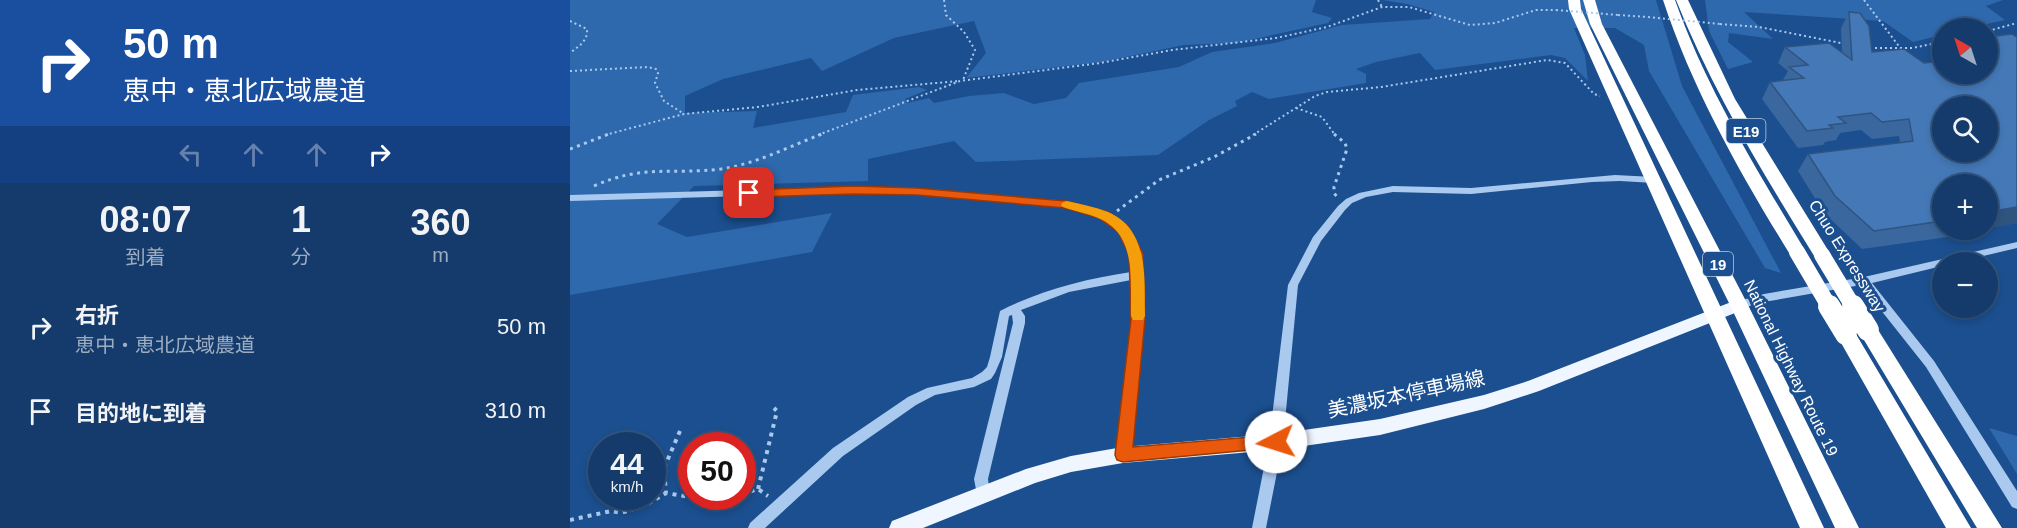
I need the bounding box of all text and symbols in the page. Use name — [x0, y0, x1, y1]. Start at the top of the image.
north arrow — [1932, 18, 1998, 84]
map controls — [1932, 18, 1998, 318]
text: 50 m — [123, 20, 219, 67]
icon: right — [24, 24, 102, 102]
text: 恵中・恵北広域農道 — [123, 76, 366, 106]
button: search — [1932, 96, 1998, 162]
road number: E19 — [1726, 119, 1766, 143]
icon: left — [174, 138, 207, 171]
icon: ahead — [237, 138, 270, 171]
icon: ahead — [300, 138, 333, 171]
icon: right — [363, 138, 396, 171]
pin — [723, 167, 774, 218]
button: + — [1932, 174, 1998, 240]
icon: arrive — [732, 176, 765, 209]
street label: Chuo Expressway — [1806, 197, 1888, 315]
text: 08:07 — [99, 199, 192, 240]
text: 1 — [291, 199, 311, 240]
text: 360 — [410, 202, 471, 243]
text: m — [432, 244, 449, 266]
text: 到着 — [125, 246, 165, 268]
text: 分 — [291, 246, 311, 268]
road number: 19 — [1703, 252, 1733, 276]
button: − — [1932, 252, 1998, 318]
street label: National Highway Route 19 — [1741, 277, 1841, 459]
text: 右折 — [75, 303, 119, 328]
icon: right — [24, 311, 57, 344]
text: 50 m — [497, 314, 546, 339]
text: 恵中・恵北広域農道 — [75, 334, 255, 356]
street label: 美濃坂本停車場線 — [1325, 367, 1487, 421]
icon: arrive — [24, 395, 57, 428]
text: 310 m — [485, 398, 546, 423]
text: 目的地に到着 — [75, 401, 207, 426]
position arrow — [1244, 410, 1308, 474]
speed limit sign: 50 — [678, 432, 756, 510]
text: 44 — [610, 447, 644, 480]
text: km/h — [611, 478, 643, 495]

